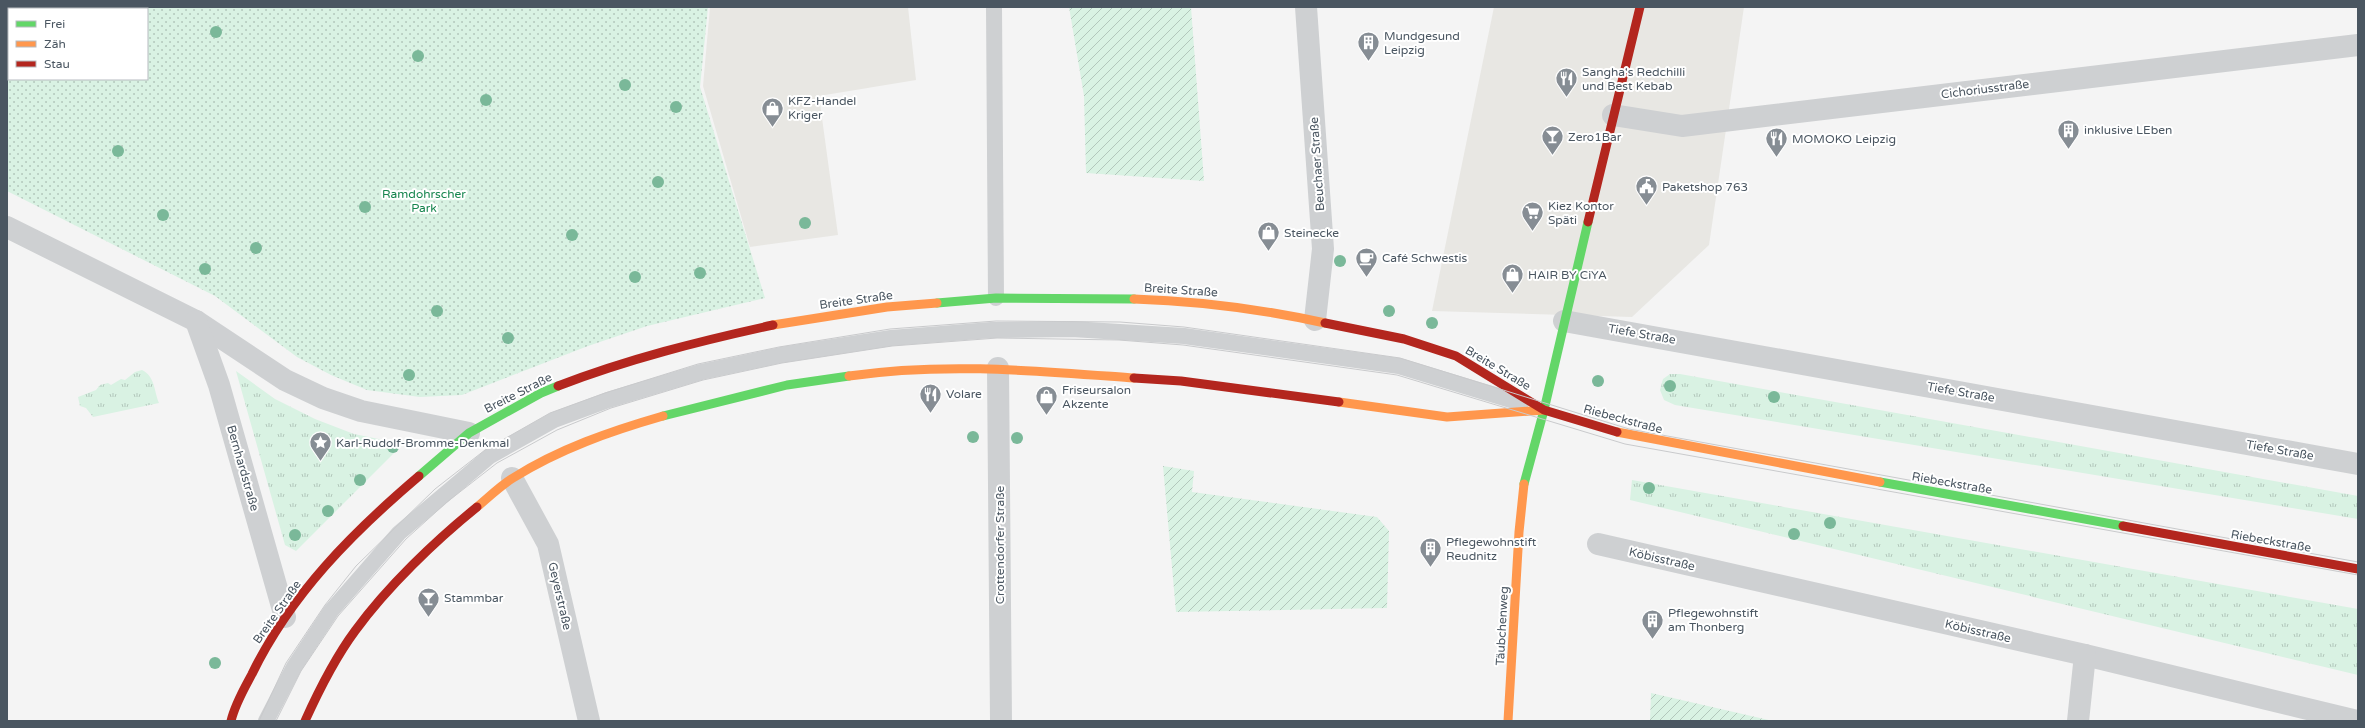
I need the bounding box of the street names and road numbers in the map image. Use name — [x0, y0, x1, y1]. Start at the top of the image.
street label: Cichoriusstraße — [1940, 77, 2030, 101]
street label: Beuchaer Straße — [1307, 116, 1327, 212]
street label: Breite Straße — [1144, 280, 1219, 300]
street label: Breite Straße — [818, 288, 894, 312]
street label: Tiefe Straße — [1607, 321, 1677, 347]
street label: Breite Straße — [1463, 343, 1533, 393]
street label: Breite Straße — [482, 370, 554, 416]
street label: Tiefe Straße — [1926, 379, 1996, 405]
street label: Riebeckstraße — [1582, 402, 1664, 436]
street label: Bernhardstraße — [224, 423, 262, 513]
street label: Tiefe Straße — [2245, 437, 2315, 463]
street label: Riebeckstraße — [1911, 469, 1993, 497]
street label: Crottendorfer Straße — [993, 486, 1007, 604]
street label: Riebeckstraße — [2230, 527, 2312, 555]
street label: Köbisstraße — [1628, 545, 1697, 573]
street label: Geyerstraße — [545, 561, 575, 632]
street label: Breite Straße — [250, 578, 304, 646]
street label: Täubchenweg — [1493, 586, 1511, 666]
street label: Köbisstraße — [1944, 617, 2013, 645]

